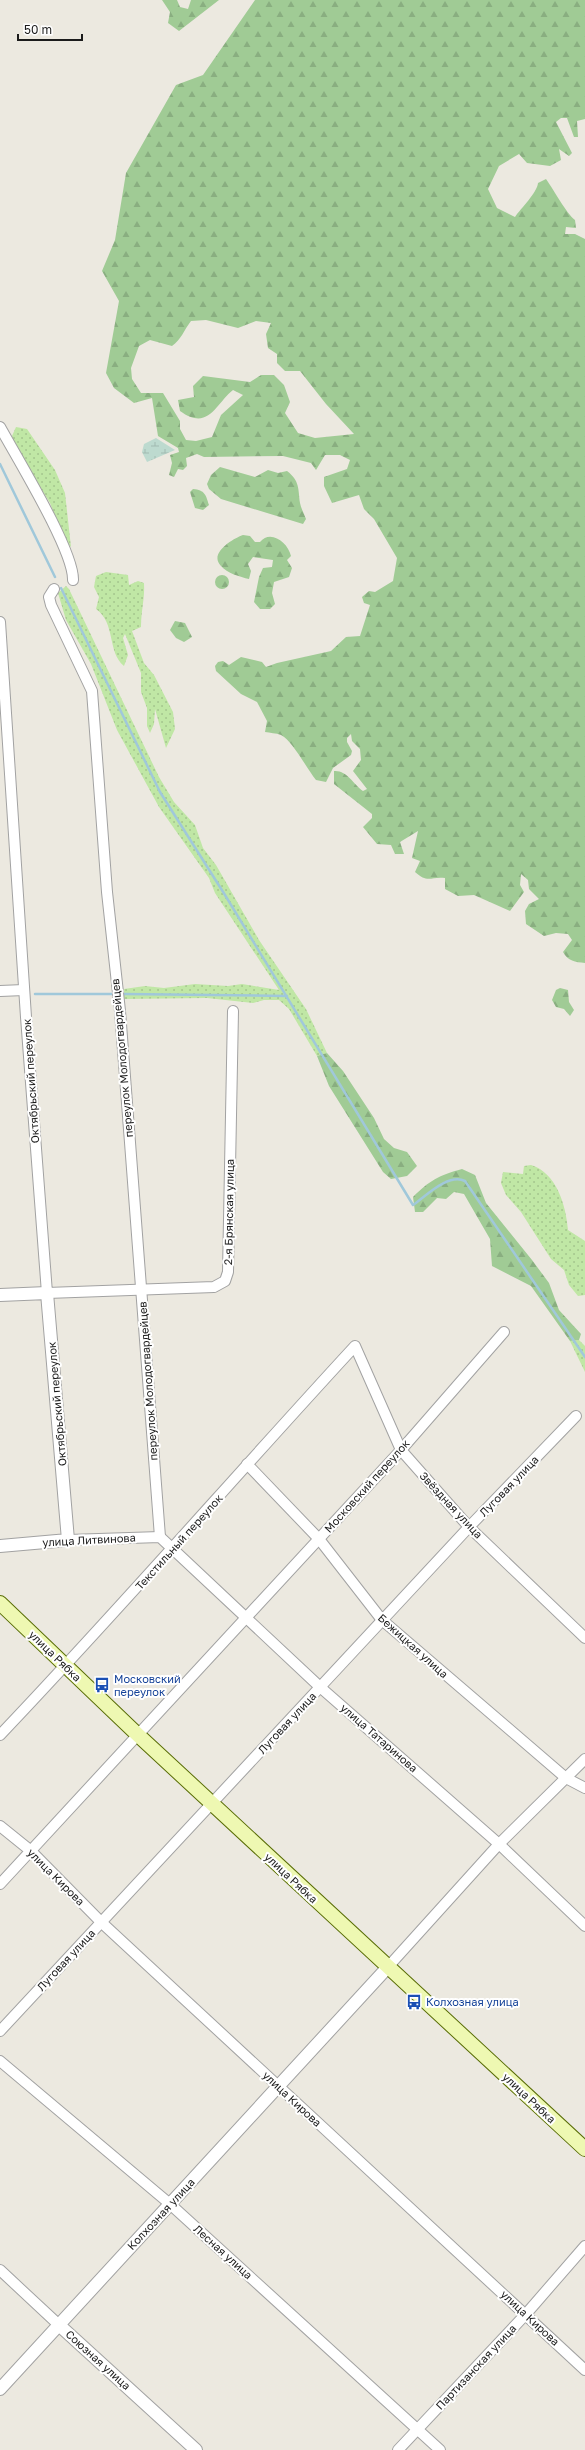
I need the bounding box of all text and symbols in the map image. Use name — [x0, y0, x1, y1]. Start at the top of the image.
scale bar — [18, 16, 82, 42]
text: 50 m — [24, 22, 52, 37]
street label: переулок Молодогвардейцев — [108, 978, 135, 1138]
street label: Октябрьский переулок — [20, 1018, 41, 1144]
street label: 2-я Брянская улица — [221, 1159, 236, 1265]
street label: переулок Молодогвардейцев — [135, 1301, 160, 1461]
street label: Октябрьский переулок — [45, 1341, 68, 1467]
street label: Московский переулок — [321, 1436, 412, 1535]
street label: Луговая улица — [476, 1453, 541, 1519]
street label: Звёздная улица — [417, 1469, 486, 1541]
street label: Текстильный переулок — [132, 1491, 225, 1592]
street label: улица Литвинова — [42, 1531, 136, 1548]
street label: Бежицкая улица — [376, 1611, 451, 1680]
street label: улица Рябка — [27, 1628, 84, 1684]
place label: Московский переулок — [114, 1672, 181, 1698]
bus stop icon: Московский переулок — [93, 1676, 111, 1694]
street label: Луговая улица — [255, 1689, 318, 1756]
street label: улица Татаринова — [338, 1701, 420, 1775]
street label: улица Кирова — [25, 1845, 88, 1908]
street label: улица Рябка — [262, 1850, 320, 1905]
street label: Луговая улица — [34, 1926, 97, 1993]
bus stop icon: Колхозная улица — [405, 1993, 423, 2011]
place label: Колхозная улица — [426, 1995, 519, 2008]
street label: улица Кирова — [260, 2068, 324, 2129]
street label: улица Рябка — [500, 2070, 558, 2125]
street label: Колхозная улица — [124, 2175, 197, 2252]
street label: Лесная улица — [191, 2222, 255, 2281]
street label: улица Кирова — [498, 2287, 562, 2348]
street label: Партизанская улица — [433, 2321, 518, 2412]
street label: Союзная улица — [63, 2327, 133, 2392]

